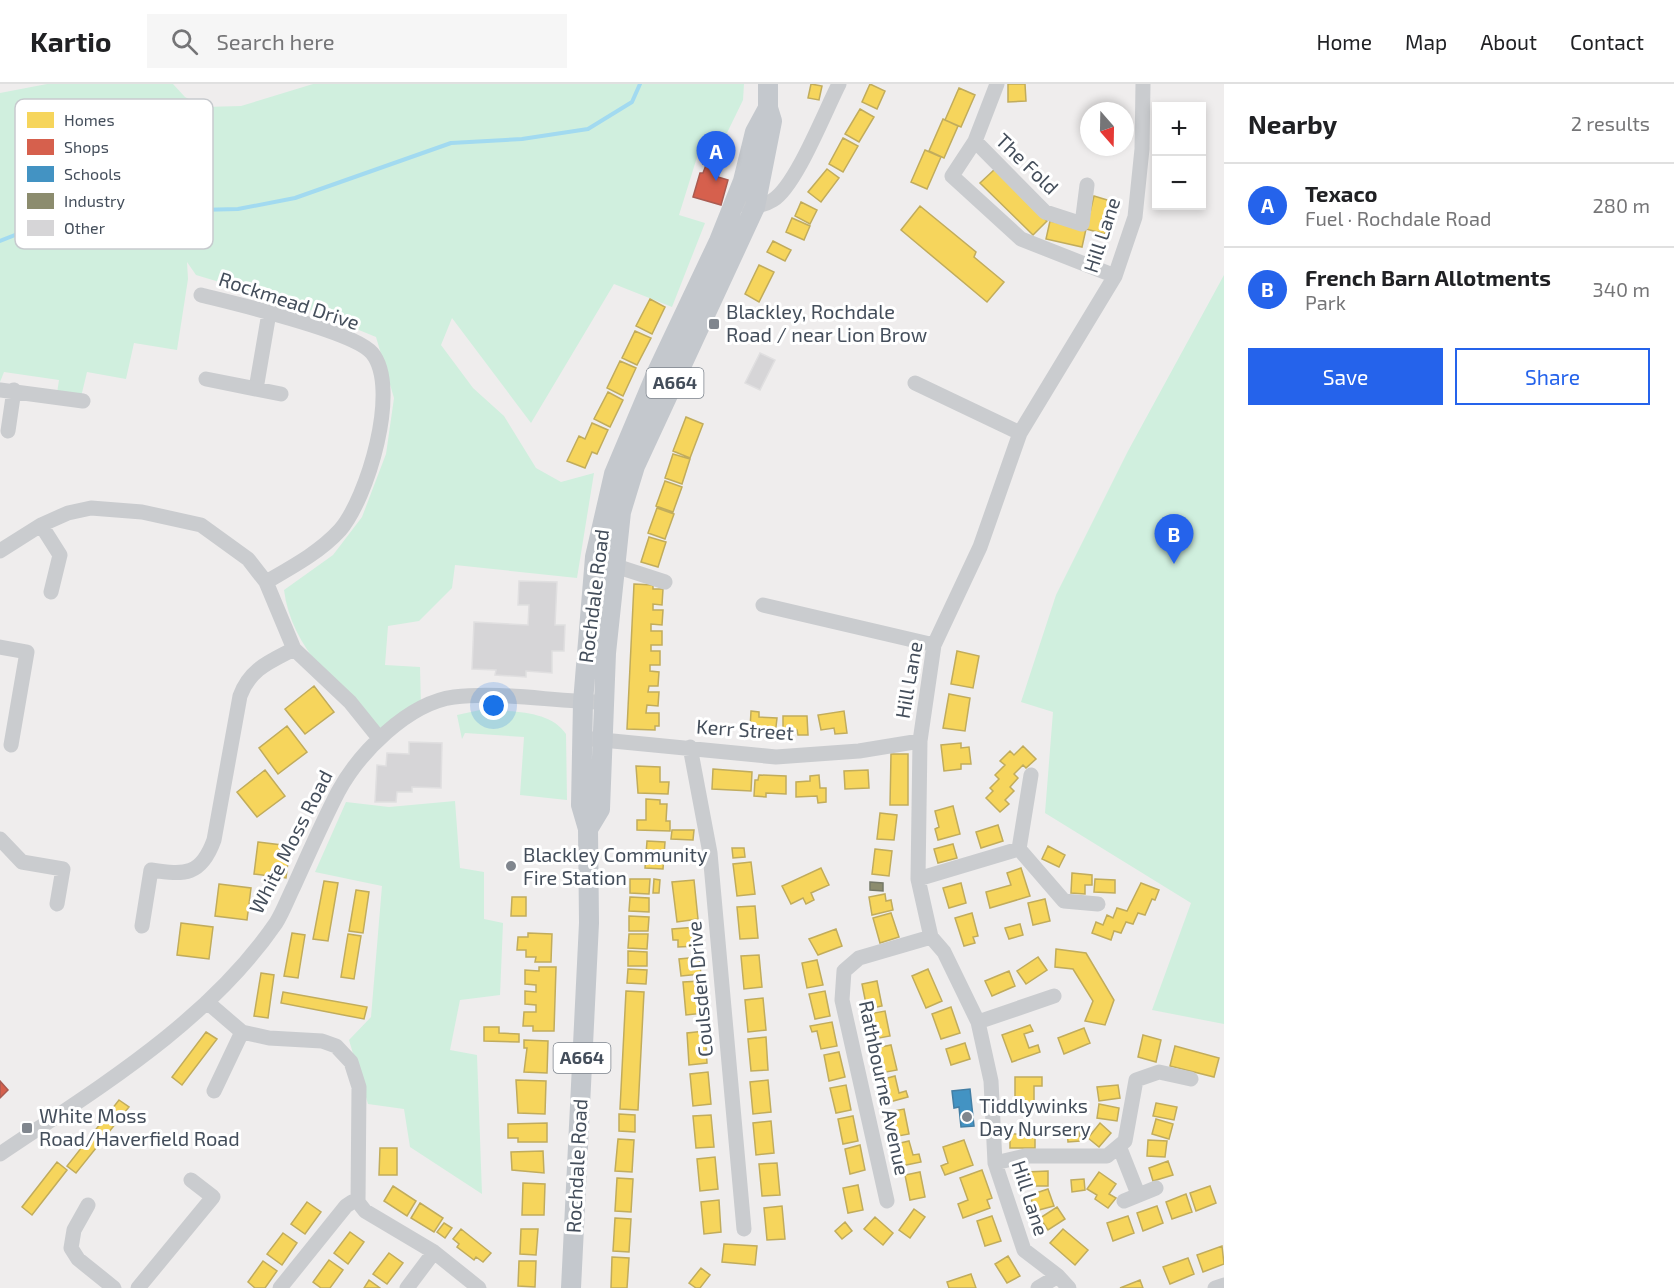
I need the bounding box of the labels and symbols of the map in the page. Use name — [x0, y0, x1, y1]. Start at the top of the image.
legend — [15, 99, 213, 249]
north arrow — [1080, 102, 1134, 156]
text: Homes — [64, 110, 115, 129]
street label: The Fold — [991, 128, 1064, 199]
pin: A — [696, 132, 736, 181]
text: Shops — [64, 137, 109, 156]
text: Schools — [64, 164, 121, 183]
text: Industry — [64, 191, 125, 210]
street label: Hill Lane — [1078, 194, 1124, 275]
text: Other — [64, 218, 106, 237]
street label: Rockmead Drive — [216, 266, 363, 334]
place label: Blackley, Rochdale Road / near Lion Brow — [726, 299, 927, 346]
marker: Blackley, Rochdale Road / near Lion Brow — [707, 317, 721, 331]
road number: A664 — [646, 368, 704, 398]
pin: B — [1154, 514, 1194, 564]
street label: Rochdale Road — [573, 528, 613, 664]
street label: Hill Lane — [889, 639, 927, 720]
your location — [479, 691, 508, 720]
street label: Kerr Street — [695, 714, 795, 744]
street label: White Moss Road — [244, 766, 337, 917]
place label: Blackley Community Fire Station — [523, 842, 708, 889]
marker: Blackley Community Fire Station — [504, 859, 518, 873]
street label: Coulsden Drive — [681, 920, 717, 1058]
street label: Rathbourne Avenue — [855, 998, 915, 1177]
road number: A664 — [554, 1043, 610, 1073]
place label: Tiddlywinks Day Nursery — [979, 1093, 1091, 1140]
street label: Rochdale Road — [560, 1098, 592, 1234]
place label: White Moss Road/Haverfield Road — [39, 1103, 240, 1150]
marker: Tiddlywinks Day Nursery — [960, 1110, 974, 1124]
marker: White Moss Road/Haverfield Road — [20, 1121, 34, 1135]
street label: Hill Lane — [1008, 1157, 1054, 1238]

